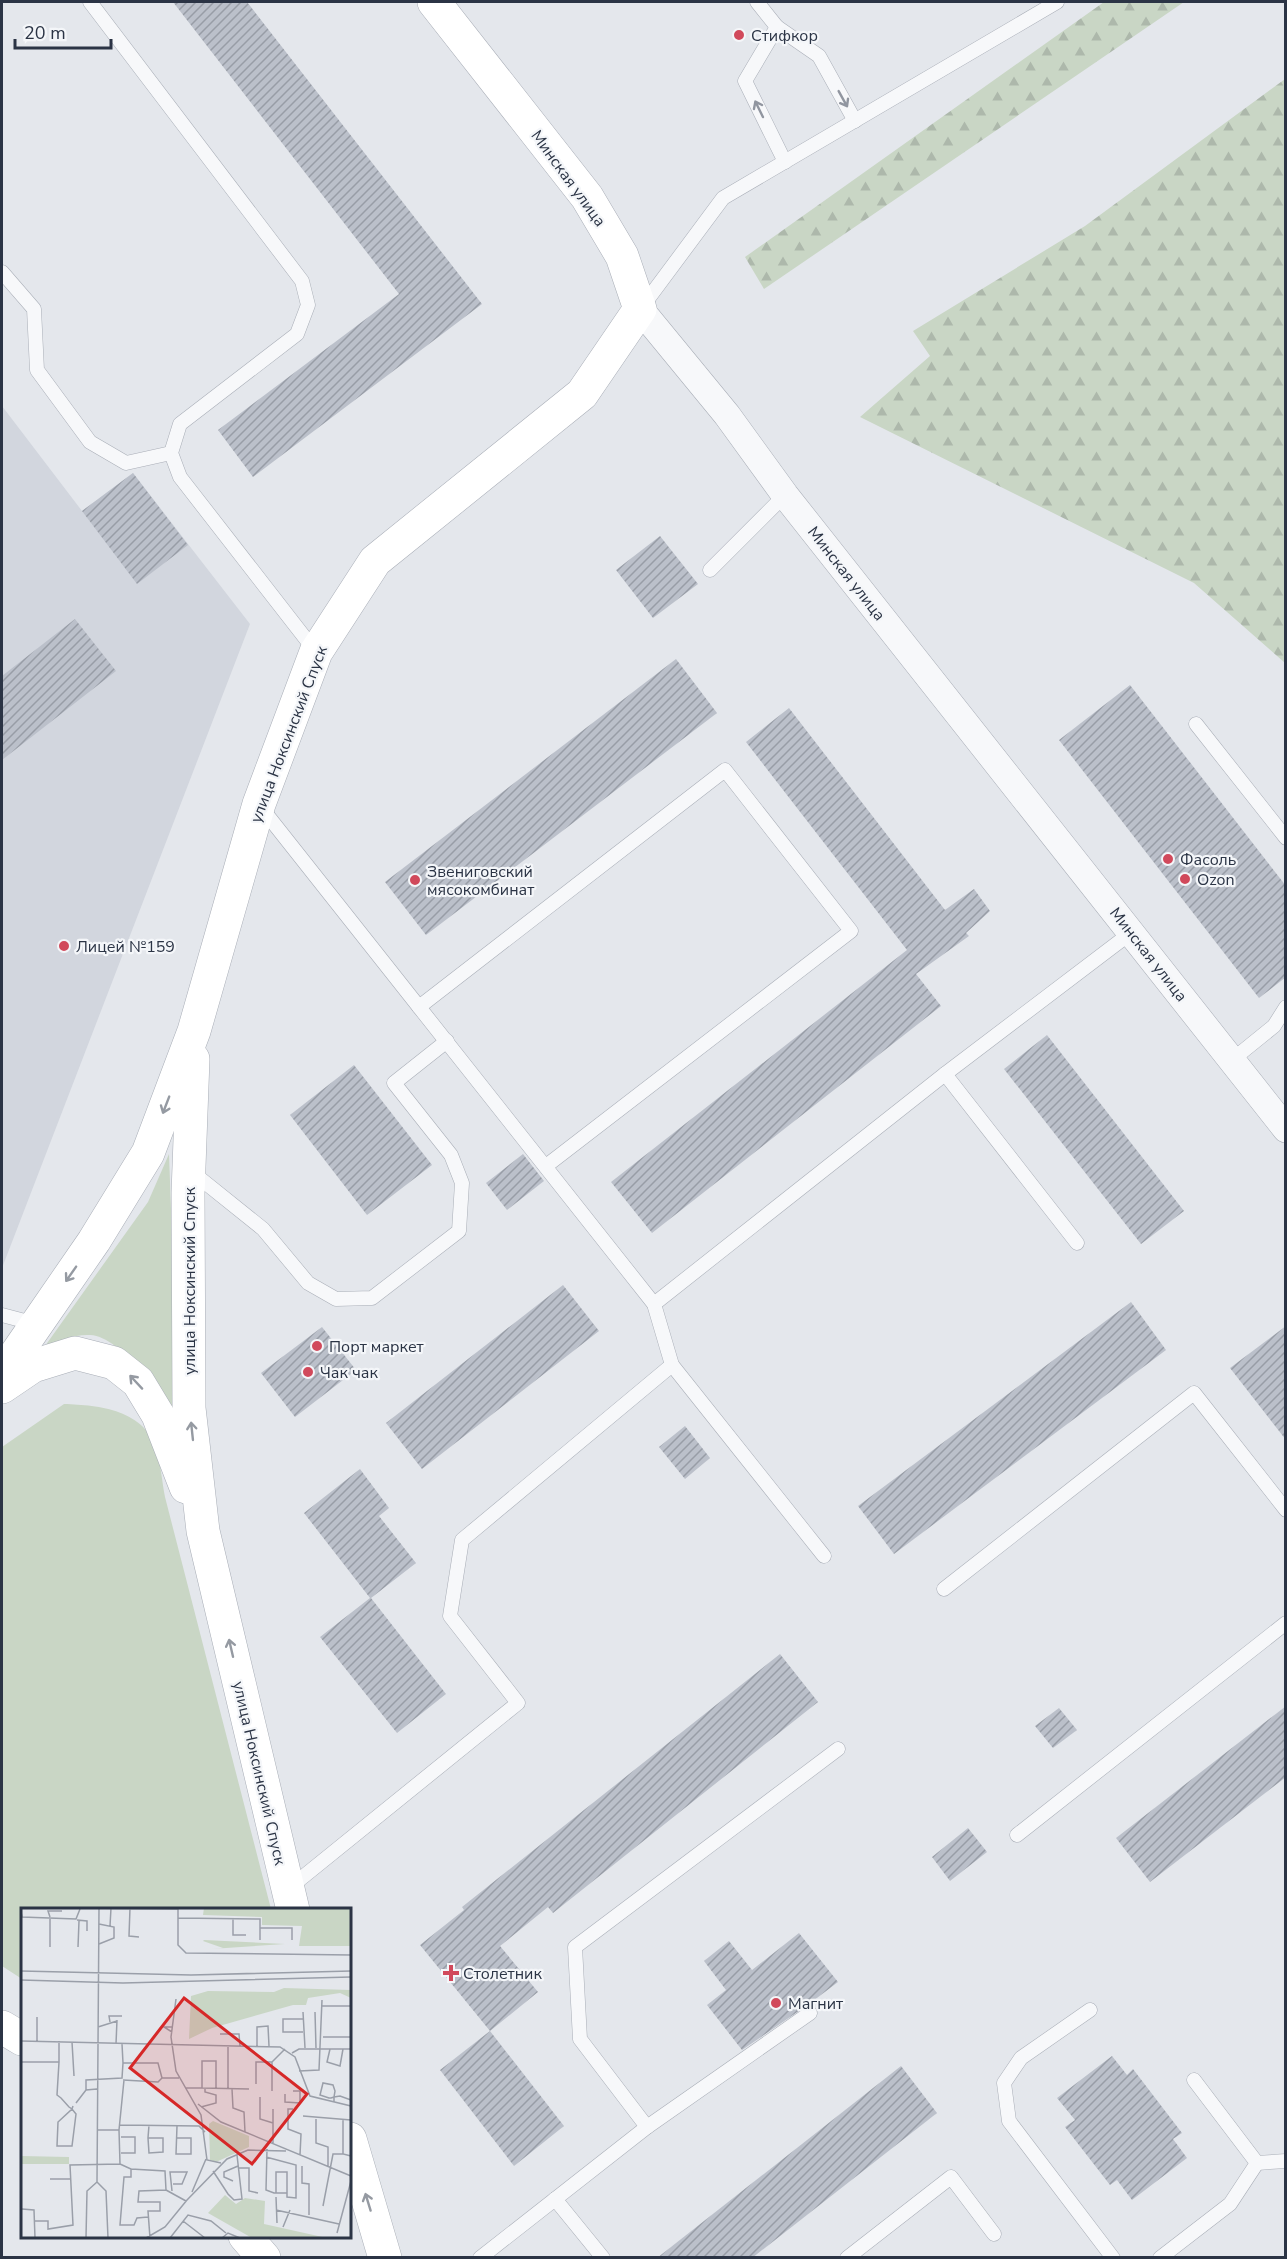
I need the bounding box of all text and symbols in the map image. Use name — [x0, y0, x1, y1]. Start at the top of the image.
scale bar — [15, 12, 111, 50]
text: 20 m — [24, 21, 66, 45]
place label: Стифкор — [751, 25, 818, 47]
marker: Стифкор — [732, 28, 746, 42]
one-way arrow — [838, 90, 849, 108]
one-way arrow — [753, 101, 765, 119]
street label: Минская улица — [526, 126, 611, 231]
street label: Минская улица — [802, 522, 890, 625]
street label: улица Ноксинский Спуск — [245, 642, 333, 826]
place label: Фасоль — [1180, 849, 1236, 871]
marker: Фасоль — [1161, 852, 1175, 866]
place label: Звениговский мясокомбинат — [427, 861, 535, 901]
place label: Ozon — [1197, 869, 1235, 891]
marker: Ozon — [1178, 872, 1192, 886]
marker: Звениговский мясокомбинат — [408, 873, 422, 887]
street label: Минская улица — [1104, 903, 1192, 1006]
place label: Лицей №159 — [76, 936, 175, 958]
marker: Лицей №159 — [57, 939, 71, 953]
one-way arrow — [160, 1095, 171, 1114]
street label: улица Ноксинский Спуск — [179, 1186, 201, 1375]
one-way arrow — [65, 1265, 77, 1282]
place label: Порт маркет — [329, 1336, 425, 1358]
marker: Порт маркет — [310, 1339, 324, 1353]
place label: Чак чак — [320, 1362, 378, 1384]
marker: Чак чак — [301, 1365, 315, 1379]
one-way arrow — [129, 1375, 143, 1390]
one-way arrow — [186, 1421, 197, 1441]
one-way arrow — [224, 1639, 236, 1658]
street label: улица Ноксинский Спуск — [227, 1679, 291, 1868]
inset map — [21, 1908, 351, 2238]
place label: Столетник — [463, 1963, 542, 1985]
marker: Столетник — [444, 1966, 458, 1980]
place label: Магнит — [788, 1993, 844, 2015]
marker: Магнит — [769, 1996, 783, 2010]
one-way arrow — [362, 2193, 373, 2212]

